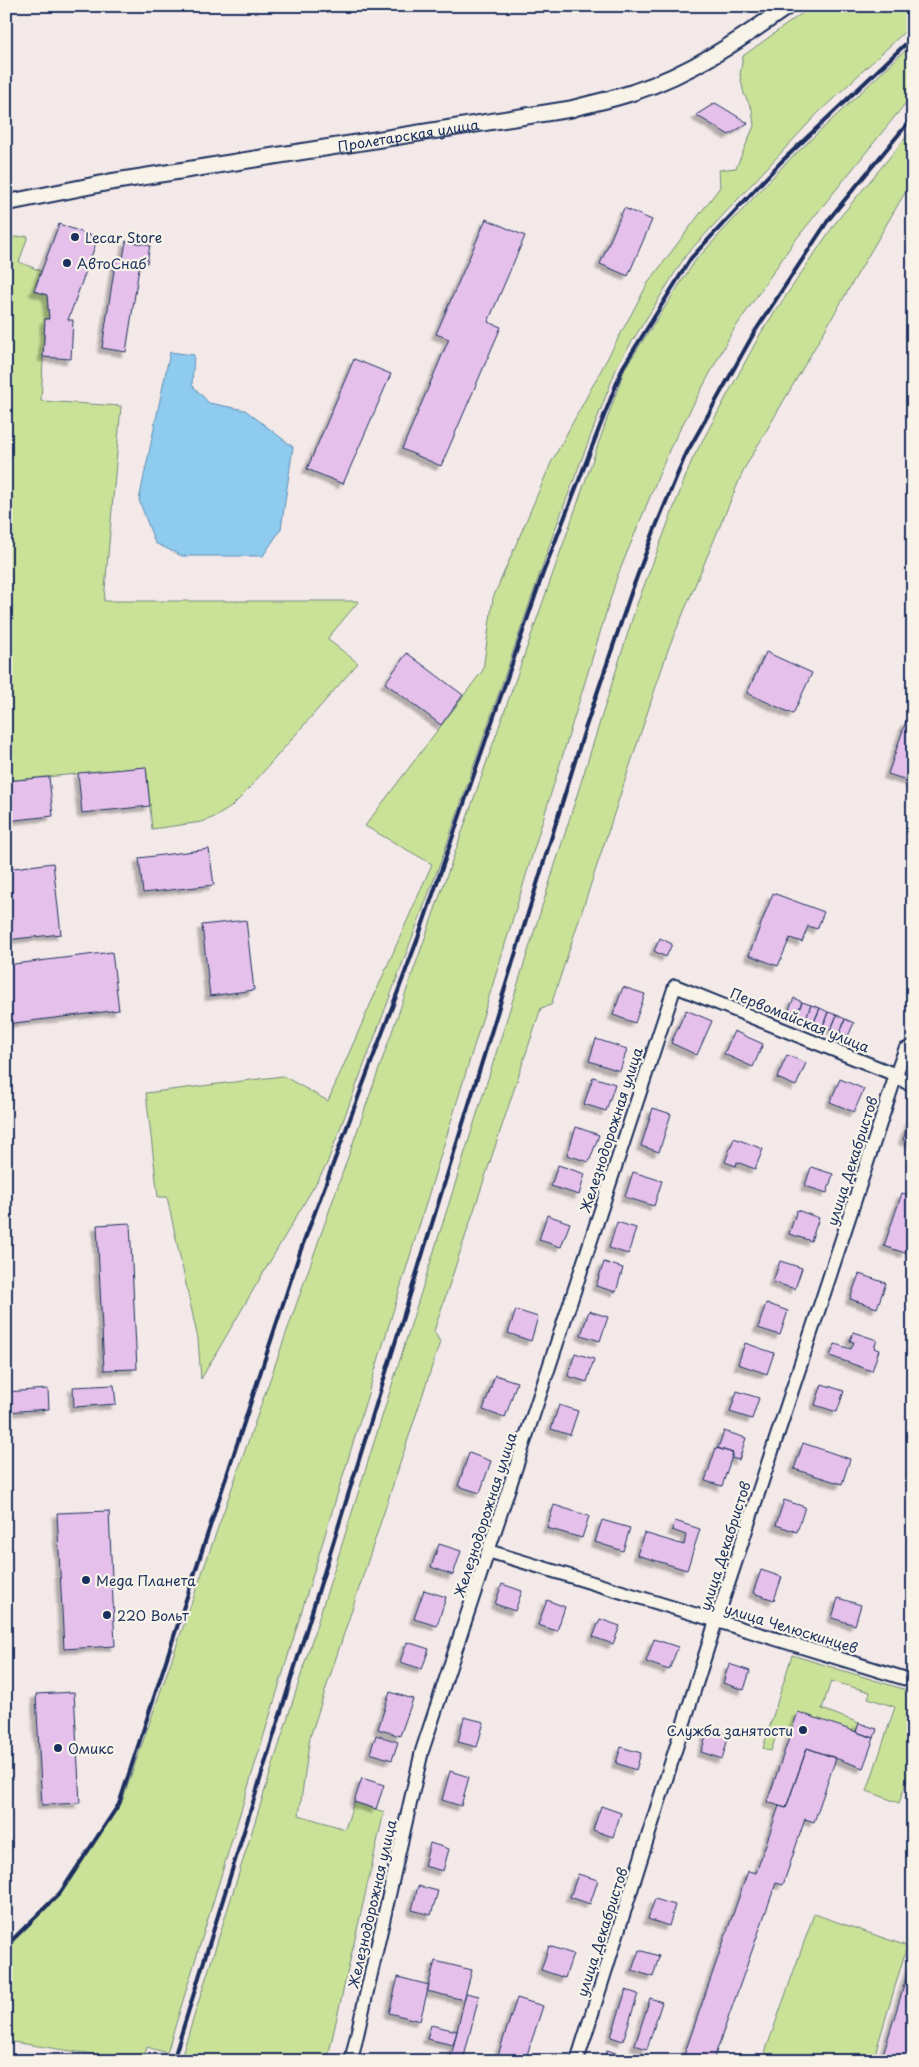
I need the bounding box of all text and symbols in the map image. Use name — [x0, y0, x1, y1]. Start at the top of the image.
street label: Пролетарская улица — [336, 113, 481, 156]
place label: Lecar Store — [85, 227, 162, 248]
marker: Lecar Store — [69, 231, 81, 243]
place label: АвтоСнаб — [77, 253, 146, 274]
marker: АвтоСнаб — [61, 257, 73, 269]
street label: Первомайская улица — [727, 982, 873, 1058]
street label: Железнодорожная улица — [574, 1044, 648, 1215]
street label: улица Декабристов — [821, 1094, 883, 1228]
street label: Железнодорожная улица — [448, 1429, 522, 1600]
street label: улица Декабристов — [694, 1479, 756, 1613]
place label: Mega Планета — [96, 1570, 196, 1591]
marker: Mega Планета — [80, 1574, 92, 1586]
street label: улица Челюскинцев — [722, 1598, 860, 1658]
place label: 220 Вольт — [117, 1605, 189, 1626]
marker: 220 Вольт — [101, 1609, 113, 1621]
place label: Служба занятости — [667, 1720, 793, 1741]
marker: Служба занятости — [797, 1724, 809, 1736]
place label: Омикс — [68, 1738, 114, 1759]
marker: Омикс — [52, 1742, 64, 1754]
street label: Железнодорожная улица — [342, 1817, 402, 1991]
street label: улица Декабристов — [571, 1865, 633, 1999]

